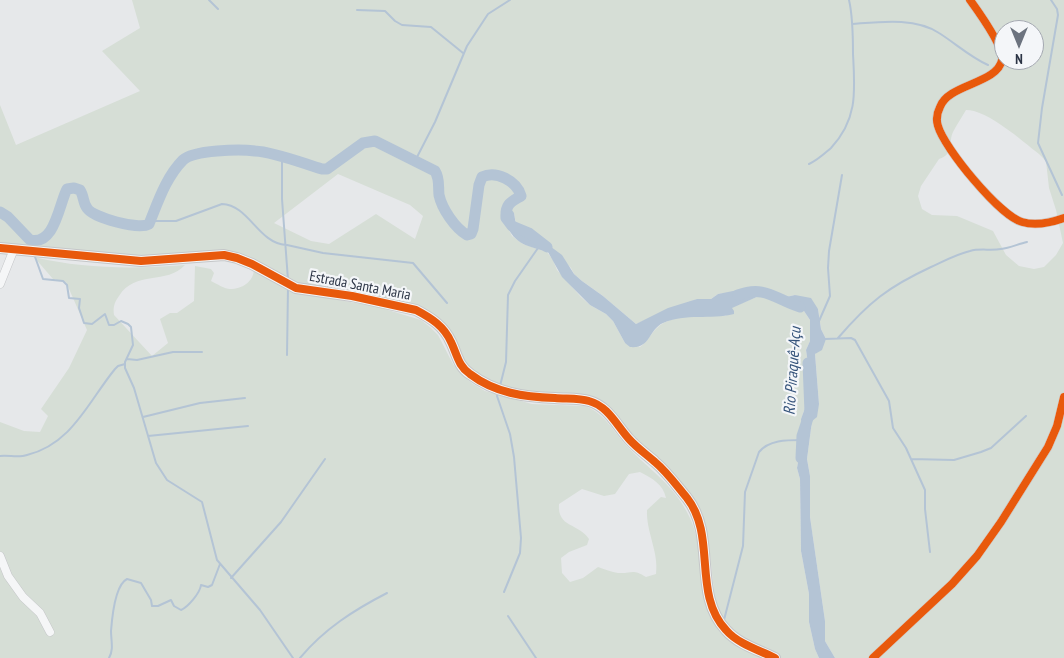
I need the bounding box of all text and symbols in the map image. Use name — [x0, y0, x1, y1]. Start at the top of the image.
north arrow — [994, 20, 1044, 70]
text: N — [1015, 50, 1023, 68]
street label: Estrada Santa Maria — [308, 267, 412, 305]
water label: Rio Piraquê-Açu — [780, 326, 806, 416]

